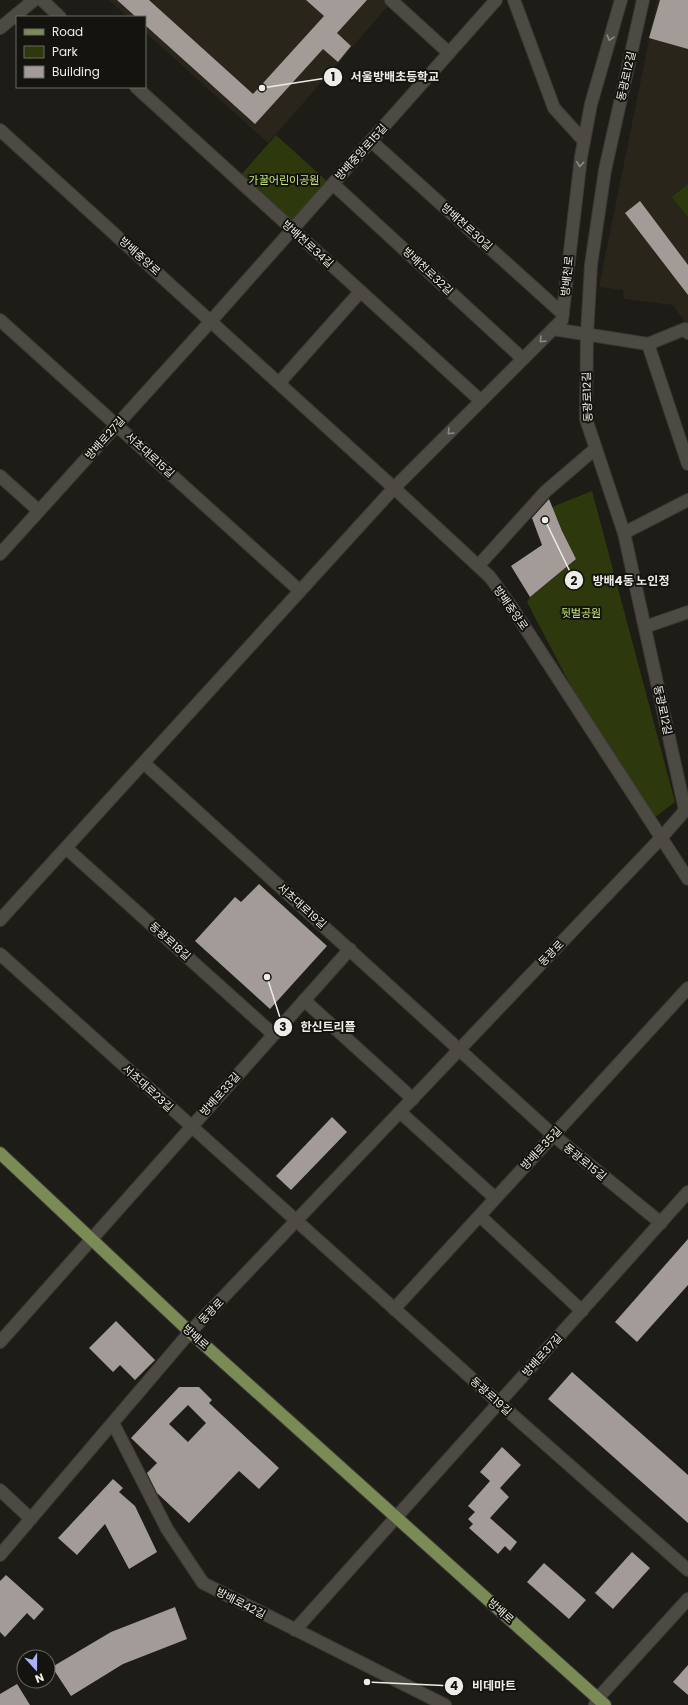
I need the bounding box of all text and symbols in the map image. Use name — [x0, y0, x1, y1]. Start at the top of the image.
legend — [16, 16, 146, 88]
text: Road — [52, 23, 83, 40]
one-way arrow — [606, 34, 615, 41]
text: Park — [52, 43, 79, 60]
street label: 동광로12길 — [613, 50, 639, 102]
text: Building — [52, 63, 100, 80]
callout: 서울방배초등학교 — [323, 65, 447, 89]
text: 1 — [331, 68, 335, 85]
text: 서울방배초등학교 — [351, 68, 439, 85]
street label: 방배중앙로15길 — [331, 120, 391, 184]
one-way arrow — [576, 161, 585, 167]
park label: 가꿀어린이공원 — [249, 172, 319, 188]
street label: 방배천로30길 — [438, 200, 496, 254]
street label: 방배천로34길 — [279, 217, 337, 271]
street label: 방배중앙로 — [116, 233, 164, 279]
street label: 방배천로32길 — [399, 244, 457, 298]
street label: 방배천로 — [557, 255, 577, 297]
one-way arrow — [539, 335, 547, 343]
street label: 동광로12길 — [578, 372, 596, 422]
street label: 방배로27길 — [81, 413, 129, 463]
one-way arrow — [447, 427, 455, 435]
street label: 서초대로15길 — [122, 429, 178, 481]
callout: 방배4동 노인정 — [564, 568, 677, 592]
text: 2 — [571, 572, 578, 589]
text: 방배4동 노인정 — [593, 572, 669, 589]
street label: 방배중앙로 — [490, 583, 532, 633]
park label: 뒷벌공원 — [561, 605, 601, 621]
street label: 동광로12길 — [650, 684, 676, 736]
street label: 서초대로19길 — [274, 880, 330, 932]
street label: 동광로18길 — [146, 918, 194, 964]
street label: 동광로 — [535, 937, 567, 969]
callout: 한신트리플 — [273, 1015, 364, 1039]
text: 3 — [279, 1018, 287, 1035]
text: 한신트리플 — [300, 1018, 356, 1035]
street label: 서초대로23길 — [119, 1061, 177, 1115]
street label: 방배로33길 — [196, 1069, 244, 1119]
street label: 방배로35길 — [517, 1123, 565, 1173]
street label: 동광로15길 — [560, 1140, 610, 1184]
street label: 동광로 — [195, 1295, 227, 1327]
street label: 방배로 — [179, 1321, 213, 1353]
street label: 방배로37길 — [518, 1330, 566, 1380]
street label: 동광로19길 — [467, 1373, 515, 1419]
street label: 방배로42길 — [213, 1584, 269, 1622]
street label: 방배로 — [484, 1595, 518, 1627]
north arrow — [16, 1649, 56, 1689]
text: N — [33, 1669, 46, 1687]
callout: 비데마트 — [444, 1674, 524, 1698]
text: 4 — [450, 1677, 458, 1694]
text: 비데마트 — [472, 1677, 516, 1694]

